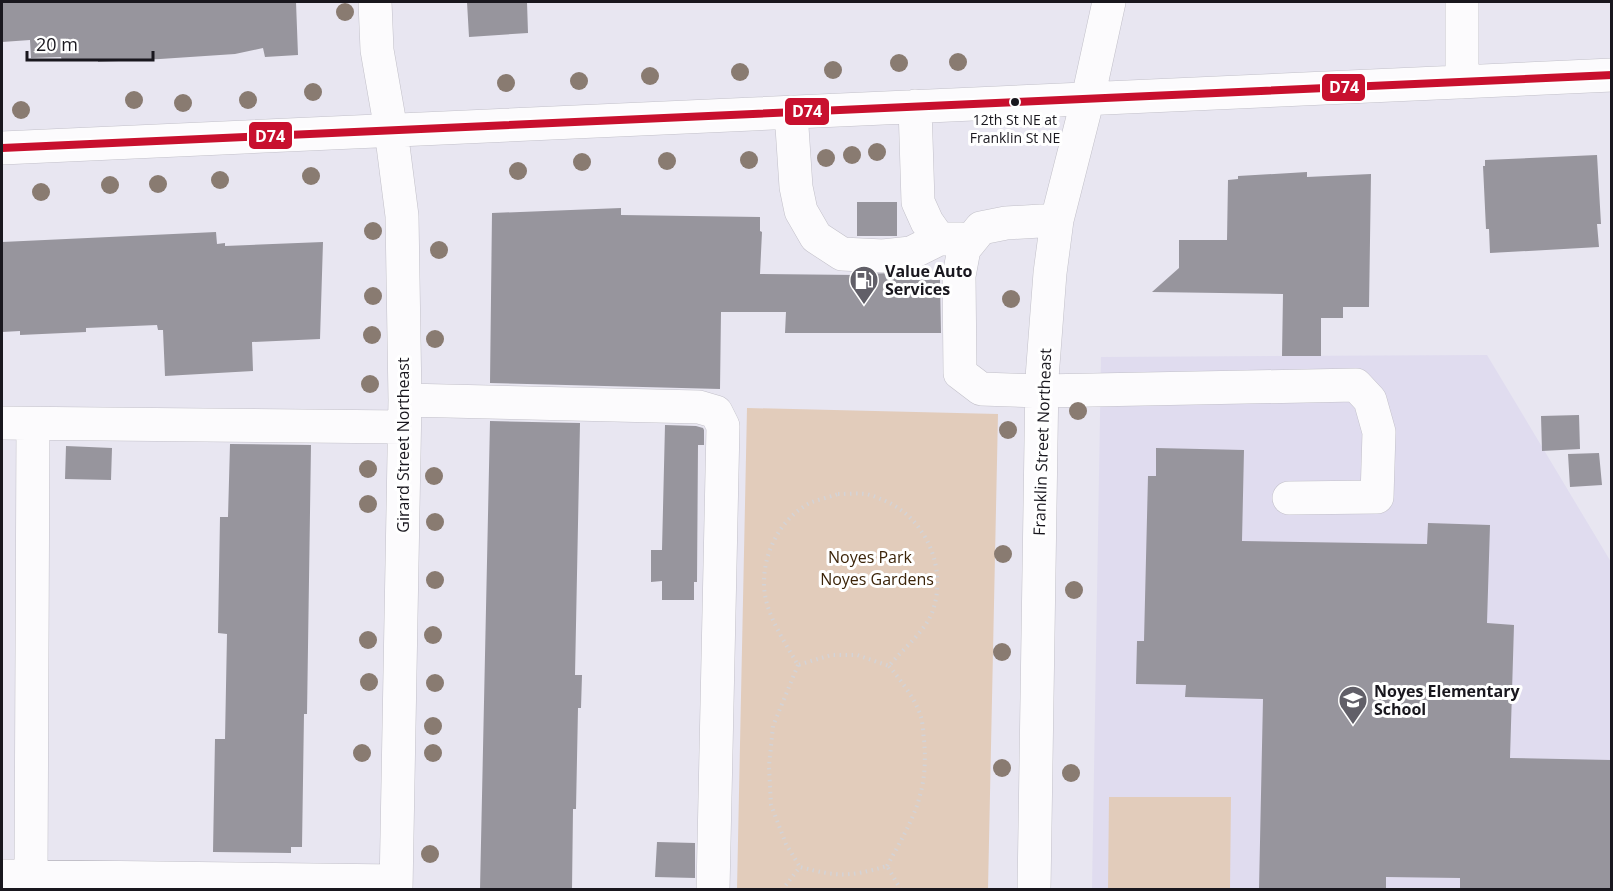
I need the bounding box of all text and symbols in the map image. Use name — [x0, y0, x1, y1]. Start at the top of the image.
scale bar — [27, 24, 153, 62]
text: 20 m — [36, 32, 78, 56]
line badge: D74 — [1321, 73, 1366, 102]
text: D74 — [1329, 76, 1359, 98]
marker: 12th St NE at Franklin St NE — [1009, 96, 1021, 108]
line badge: D74 — [784, 97, 830, 126]
text: D74 — [792, 100, 822, 122]
place label: 12th St NE at Franklin St NE — [970, 110, 1060, 147]
line badge: D74 — [248, 121, 293, 150]
text: D74 — [255, 125, 285, 147]
place label: Value Auto Services — [885, 260, 973, 300]
fuel station icon: Value Auto Services — [848, 264, 880, 306]
street label: Franklin Street Northeast — [1028, 348, 1056, 536]
street label: Girard Street Northeast — [392, 357, 414, 533]
park label: Noyes Park — [828, 546, 913, 568]
park label: Noyes Gardens — [820, 568, 934, 590]
place label: Noyes Elementary School — [1374, 680, 1520, 720]
school or university icon: Noyes Elementary School — [1337, 684, 1369, 726]

